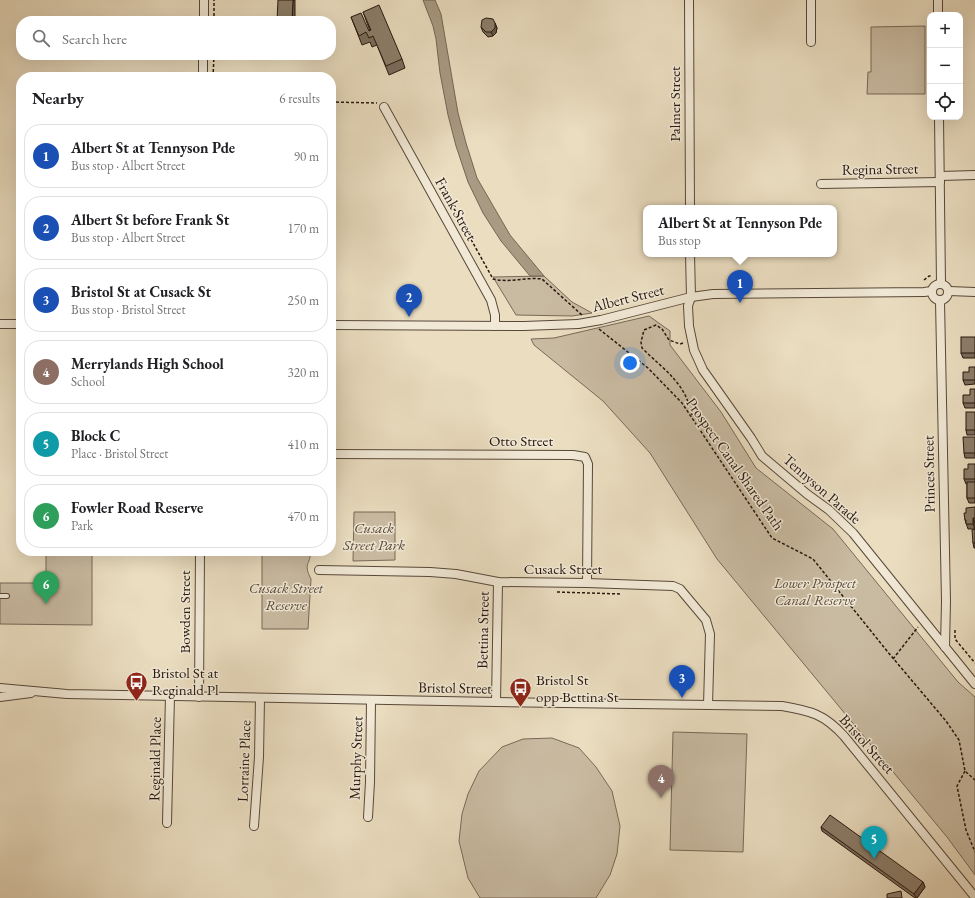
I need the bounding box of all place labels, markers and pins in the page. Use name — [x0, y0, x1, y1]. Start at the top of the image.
pin: 1 — [727, 270, 753, 303]
pin: 2 — [396, 284, 422, 317]
pin: 6 — [33, 571, 59, 604]
place label: Bristol St at Reginald Pl — [152, 663, 219, 699]
pin: 3 — [669, 665, 695, 698]
bus stop icon: Bristol St at Reginald Pl — [123, 669, 149, 702]
place label: Bristol St opp Bettina St — [536, 670, 619, 706]
bus stop icon: Bristol St opp Bettina St — [507, 676, 533, 709]
pin: 4 — [648, 765, 674, 798]
pin: 5 — [861, 826, 887, 859]

